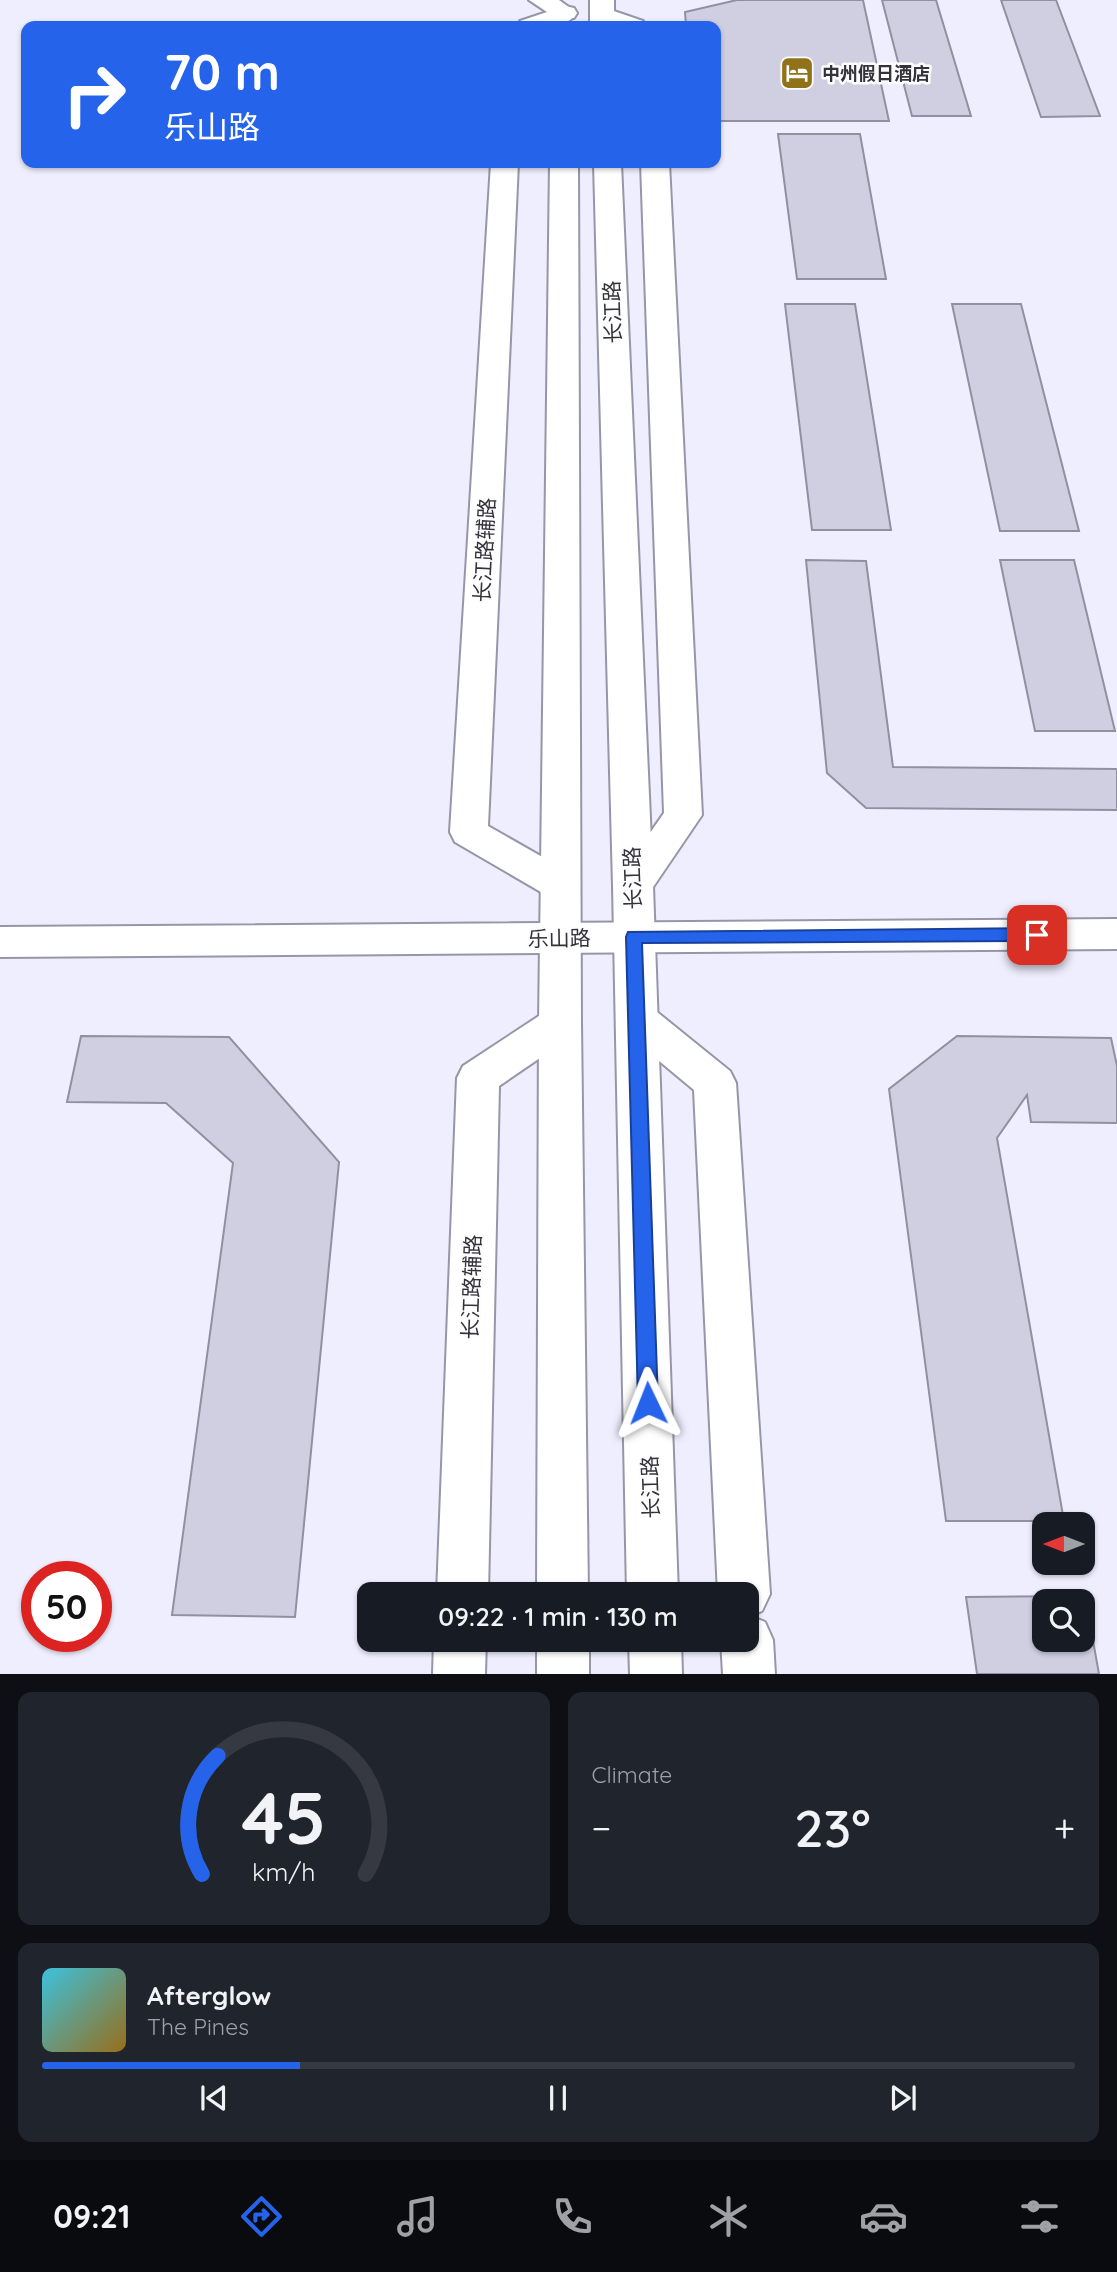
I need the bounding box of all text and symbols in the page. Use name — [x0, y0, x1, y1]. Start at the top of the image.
text: 70 m — [164, 41, 280, 102]
icon: right — [49, 49, 140, 140]
hotel icon: 中州假日酒店 — [778, 54, 816, 92]
place label: 中州假日酒店 — [822, 62, 930, 85]
text: 乐山路 — [164, 107, 260, 147]
street label: 长江路 — [598, 280, 626, 344]
street label: 长江路辅路 — [468, 497, 500, 603]
street label: 长江路 — [618, 846, 646, 910]
pin — [1007, 905, 1067, 965]
icon: arrive — [1018, 916, 1056, 954]
street label: 乐山路 — [527, 924, 591, 952]
street label: 长江路辅路 — [456, 1234, 486, 1340]
position arrow — [611, 1366, 685, 1440]
street label: 长江路 — [636, 1455, 664, 1519]
north arrow — [1032, 1512, 1096, 1575]
map controls — [1032, 1512, 1095, 1652]
speed limit sign: 50 — [21, 1561, 112, 1652]
button: search — [1032, 1589, 1095, 1652]
text: 09:22 · 1 min · 130 m — [438, 1600, 678, 1633]
text: Climate — [592, 1760, 672, 1789]
text: 45 — [241, 1772, 326, 1863]
text: 23° — [794, 1795, 871, 1860]
text: − — [592, 1804, 611, 1852]
text: + — [1054, 1804, 1075, 1852]
text: km/h — [252, 1856, 315, 1887]
text: Afterglow — [147, 1979, 271, 2012]
text: The Pines — [147, 2012, 249, 2041]
icon: previous — [195, 2079, 233, 2117]
icon: pause — [539, 2079, 577, 2117]
icon: next — [884, 2079, 922, 2117]
icon: directions — [237, 2192, 286, 2241]
icon: music — [393, 2192, 442, 2241]
icon: phone — [548, 2192, 597, 2241]
icon: climate — [704, 2192, 753, 2241]
icon: car — [859, 2192, 908, 2241]
icon: filters — [1015, 2192, 1064, 2241]
text: 09:21 — [53, 2196, 130, 2236]

